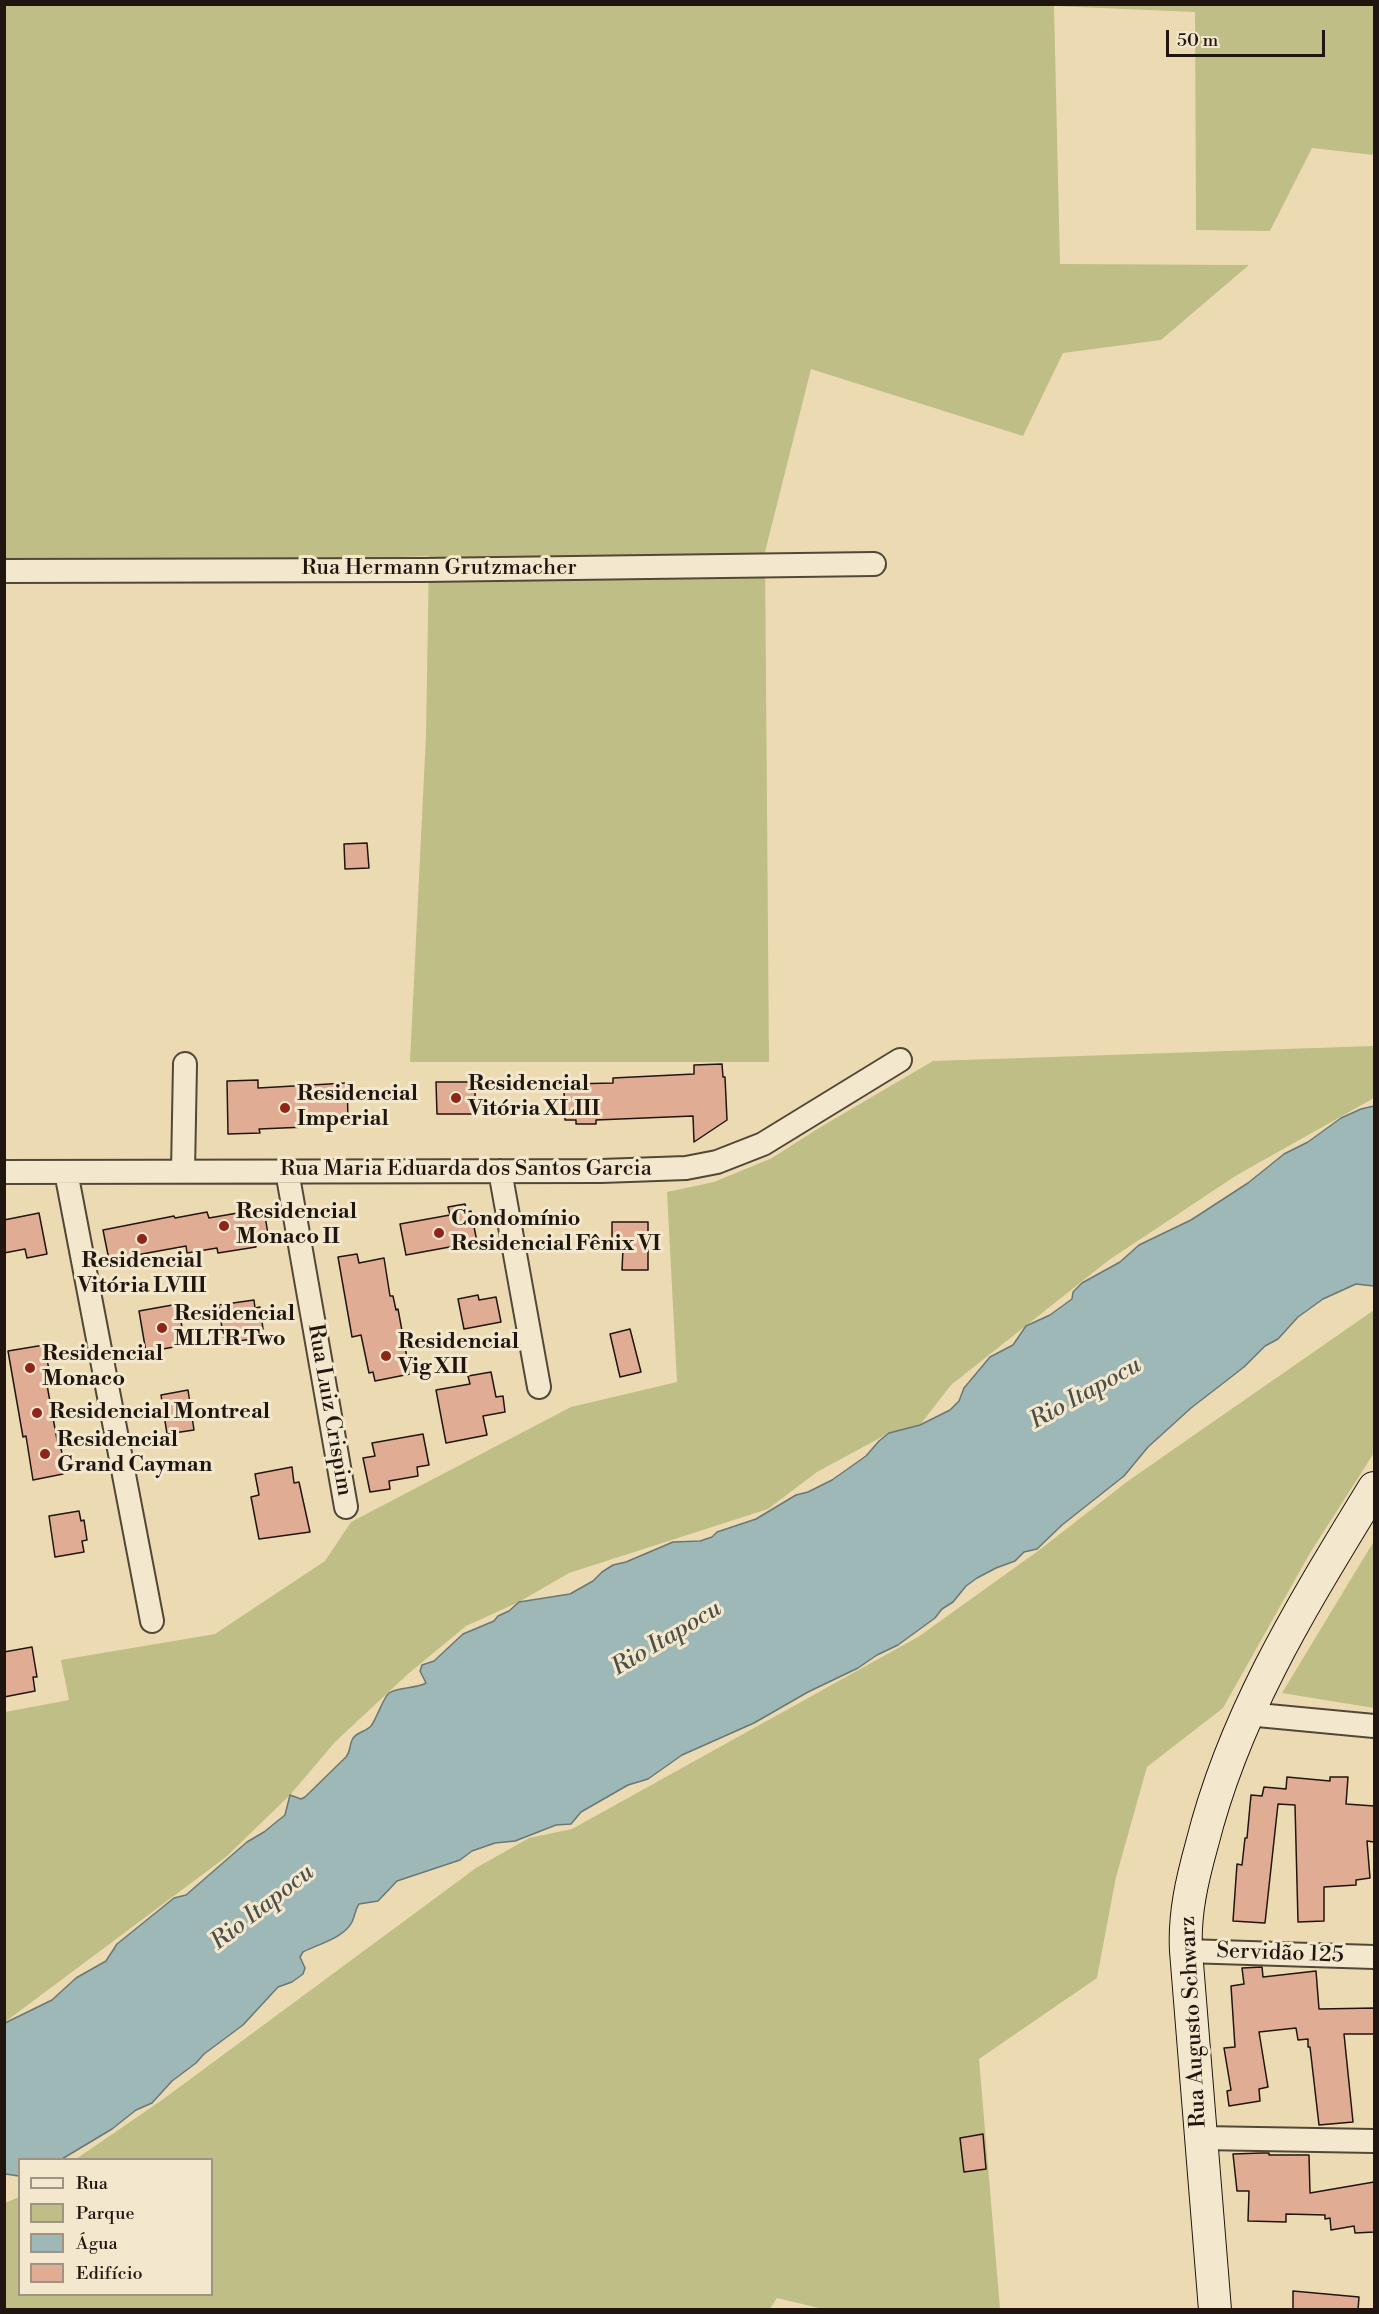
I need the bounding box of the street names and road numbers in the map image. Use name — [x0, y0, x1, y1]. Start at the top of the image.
street label: Rua Hermann Grutzmacher — [301, 556, 577, 582]
street label: Rua Maria Eduarda dos Santos Garcia — [280, 1157, 652, 1183]
street label: Rua Luiz Crispim — [301, 1322, 357, 1498]
street label: Rua Augusto Schwarz — [1175, 1915, 1213, 2129]
street label: Servidão 125 — [1216, 1939, 1344, 1969]

